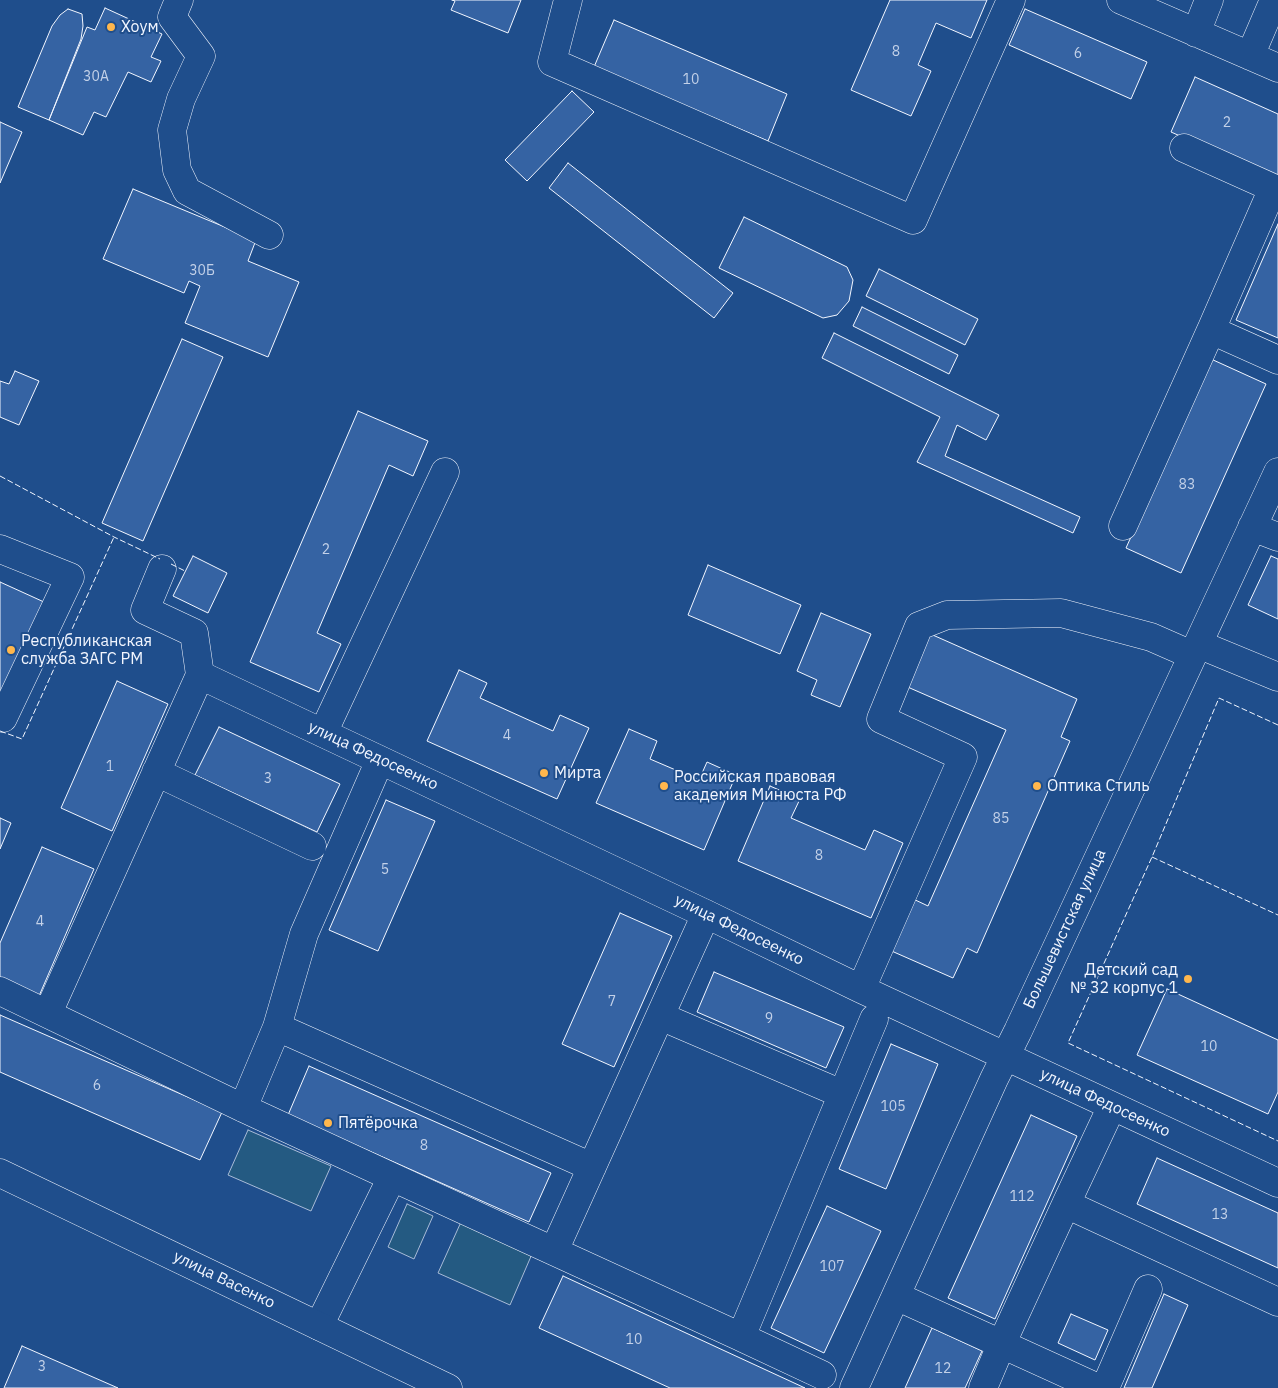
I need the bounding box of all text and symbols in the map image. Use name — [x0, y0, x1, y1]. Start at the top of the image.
place label: Хоум — [121, 17, 159, 37]
marker: Хоум — [105, 21, 117, 33]
house number: 8 — [892, 44, 900, 60]
house number: 6 — [1074, 46, 1082, 62]
house number: 30А — [83, 69, 109, 85]
house number: 10 — [683, 72, 699, 88]
house number: 2 — [1223, 115, 1231, 131]
house number: 30Б — [189, 263, 215, 279]
house number: 83 — [1179, 477, 1195, 493]
house number: 2 — [322, 542, 330, 558]
place label: Республиканская служба ЗАГС РМ — [21, 631, 152, 669]
marker: Республиканская служба ЗАГС РМ — [5, 644, 17, 656]
street label: улица Федосеенко — [305, 717, 441, 795]
house number: 4 — [503, 728, 511, 744]
house number: 1 — [106, 759, 114, 775]
place label: Мирта — [554, 763, 601, 783]
marker: Мирта — [538, 767, 550, 779]
place label: Российская правовая академия Минюста РФ — [674, 767, 847, 805]
house number: 3 — [264, 771, 272, 787]
place label: Оптика Стиль — [1047, 776, 1150, 796]
marker: Российская правовая академия Минюста РФ — [658, 780, 670, 792]
marker: Оптика Стиль — [1031, 780, 1043, 792]
house number: 85 — [993, 811, 1009, 827]
street label: Большевистская улица — [1020, 846, 1110, 1012]
house number: 8 — [815, 848, 823, 864]
house number: 5 — [381, 862, 389, 878]
street label: улица Федосеенко — [671, 890, 807, 970]
house number: 4 — [36, 914, 44, 930]
place label: Детский сад № 32 корпус 1 — [1070, 960, 1178, 998]
marker: Детский сад № 32 корпус 1 — [1182, 973, 1194, 985]
house number: 7 — [608, 994, 616, 1010]
house number: 9 — [765, 1011, 773, 1027]
house number: 10 — [1201, 1039, 1217, 1055]
street label: улица Федосеенко — [1037, 1064, 1173, 1142]
house number: 6 — [93, 1078, 101, 1094]
house number: 105 — [880, 1099, 906, 1115]
place label: Пятёрочка — [338, 1113, 418, 1133]
marker: Пятёрочка — [322, 1117, 334, 1129]
house number: 8 — [420, 1138, 428, 1154]
house number: 112 — [1009, 1189, 1035, 1205]
house number: 13 — [1212, 1207, 1228, 1223]
street label: улица Васенко — [170, 1247, 278, 1313]
house number: 107 — [819, 1259, 845, 1275]
house number: 10 — [626, 1332, 642, 1348]
house number: 3 — [38, 1359, 46, 1375]
house number: 12 — [935, 1361, 951, 1377]

